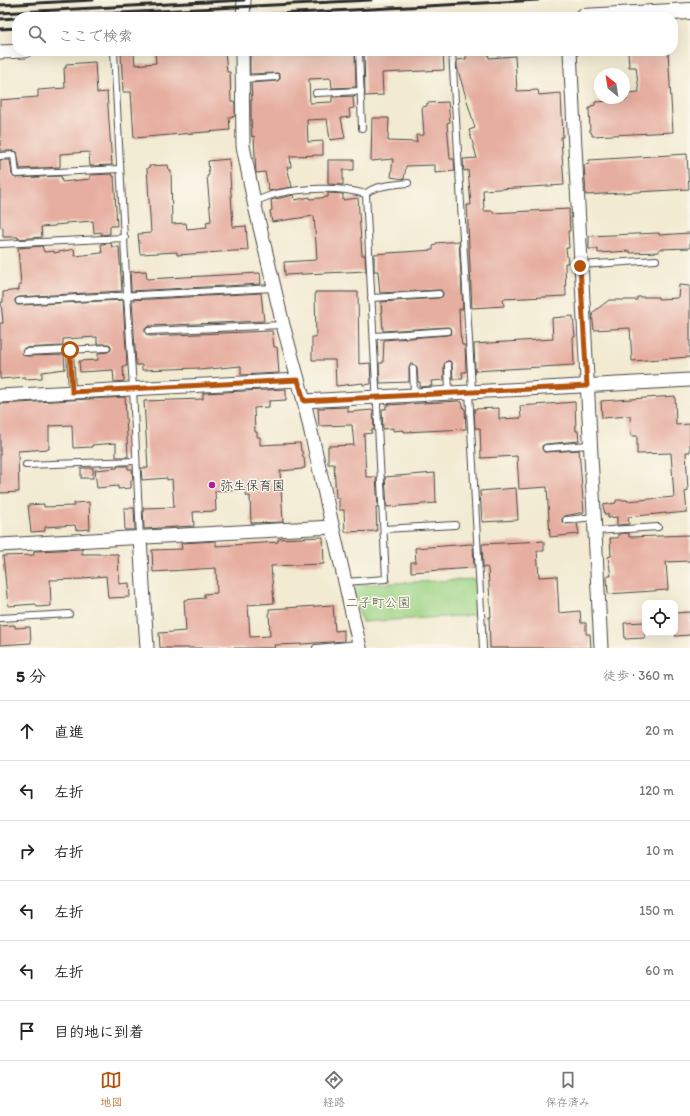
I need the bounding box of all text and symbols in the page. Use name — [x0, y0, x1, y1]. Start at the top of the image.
search box — [12, 12, 678, 56]
icon: search — [26, 23, 48, 45]
text: ここで検索 — [58, 27, 133, 45]
north arrow — [594, 68, 630, 104]
route end — [571, 257, 589, 275]
route start — [61, 341, 79, 359]
place label: 弥生保育園 — [220, 478, 285, 493]
marker: 弥生保育園 — [207, 480, 217, 490]
park label: 二子町公園 — [345, 595, 411, 610]
map controls — [642, 600, 678, 636]
button: locate — [642, 600, 678, 636]
text: 5 分 — [16, 666, 46, 686]
text: 徒歩 · 360 m — [603, 668, 674, 683]
icon: ahead — [16, 720, 38, 742]
text: 直進 — [54, 723, 84, 741]
text: 20 m — [645, 723, 674, 738]
icon: left — [16, 780, 38, 802]
text: 左折 — [54, 783, 84, 801]
text: 120 m — [639, 783, 674, 798]
icon: right — [16, 840, 38, 862]
text: 右折 — [54, 843, 84, 861]
text: 10 m — [646, 843, 674, 858]
icon: left — [16, 900, 38, 922]
text: 左折 — [54, 903, 84, 921]
text: 150 m — [639, 903, 674, 918]
icon: left — [16, 960, 38, 982]
text: 左折 — [54, 963, 84, 981]
text: 60 m — [645, 963, 674, 978]
icon: arrive — [16, 1020, 38, 1042]
text: 目的地に到着 — [54, 1023, 144, 1041]
tab: 地図 — [100, 1069, 122, 1109]
tab: 経路 — [323, 1069, 345, 1109]
tab: 保存済み — [546, 1069, 590, 1109]

